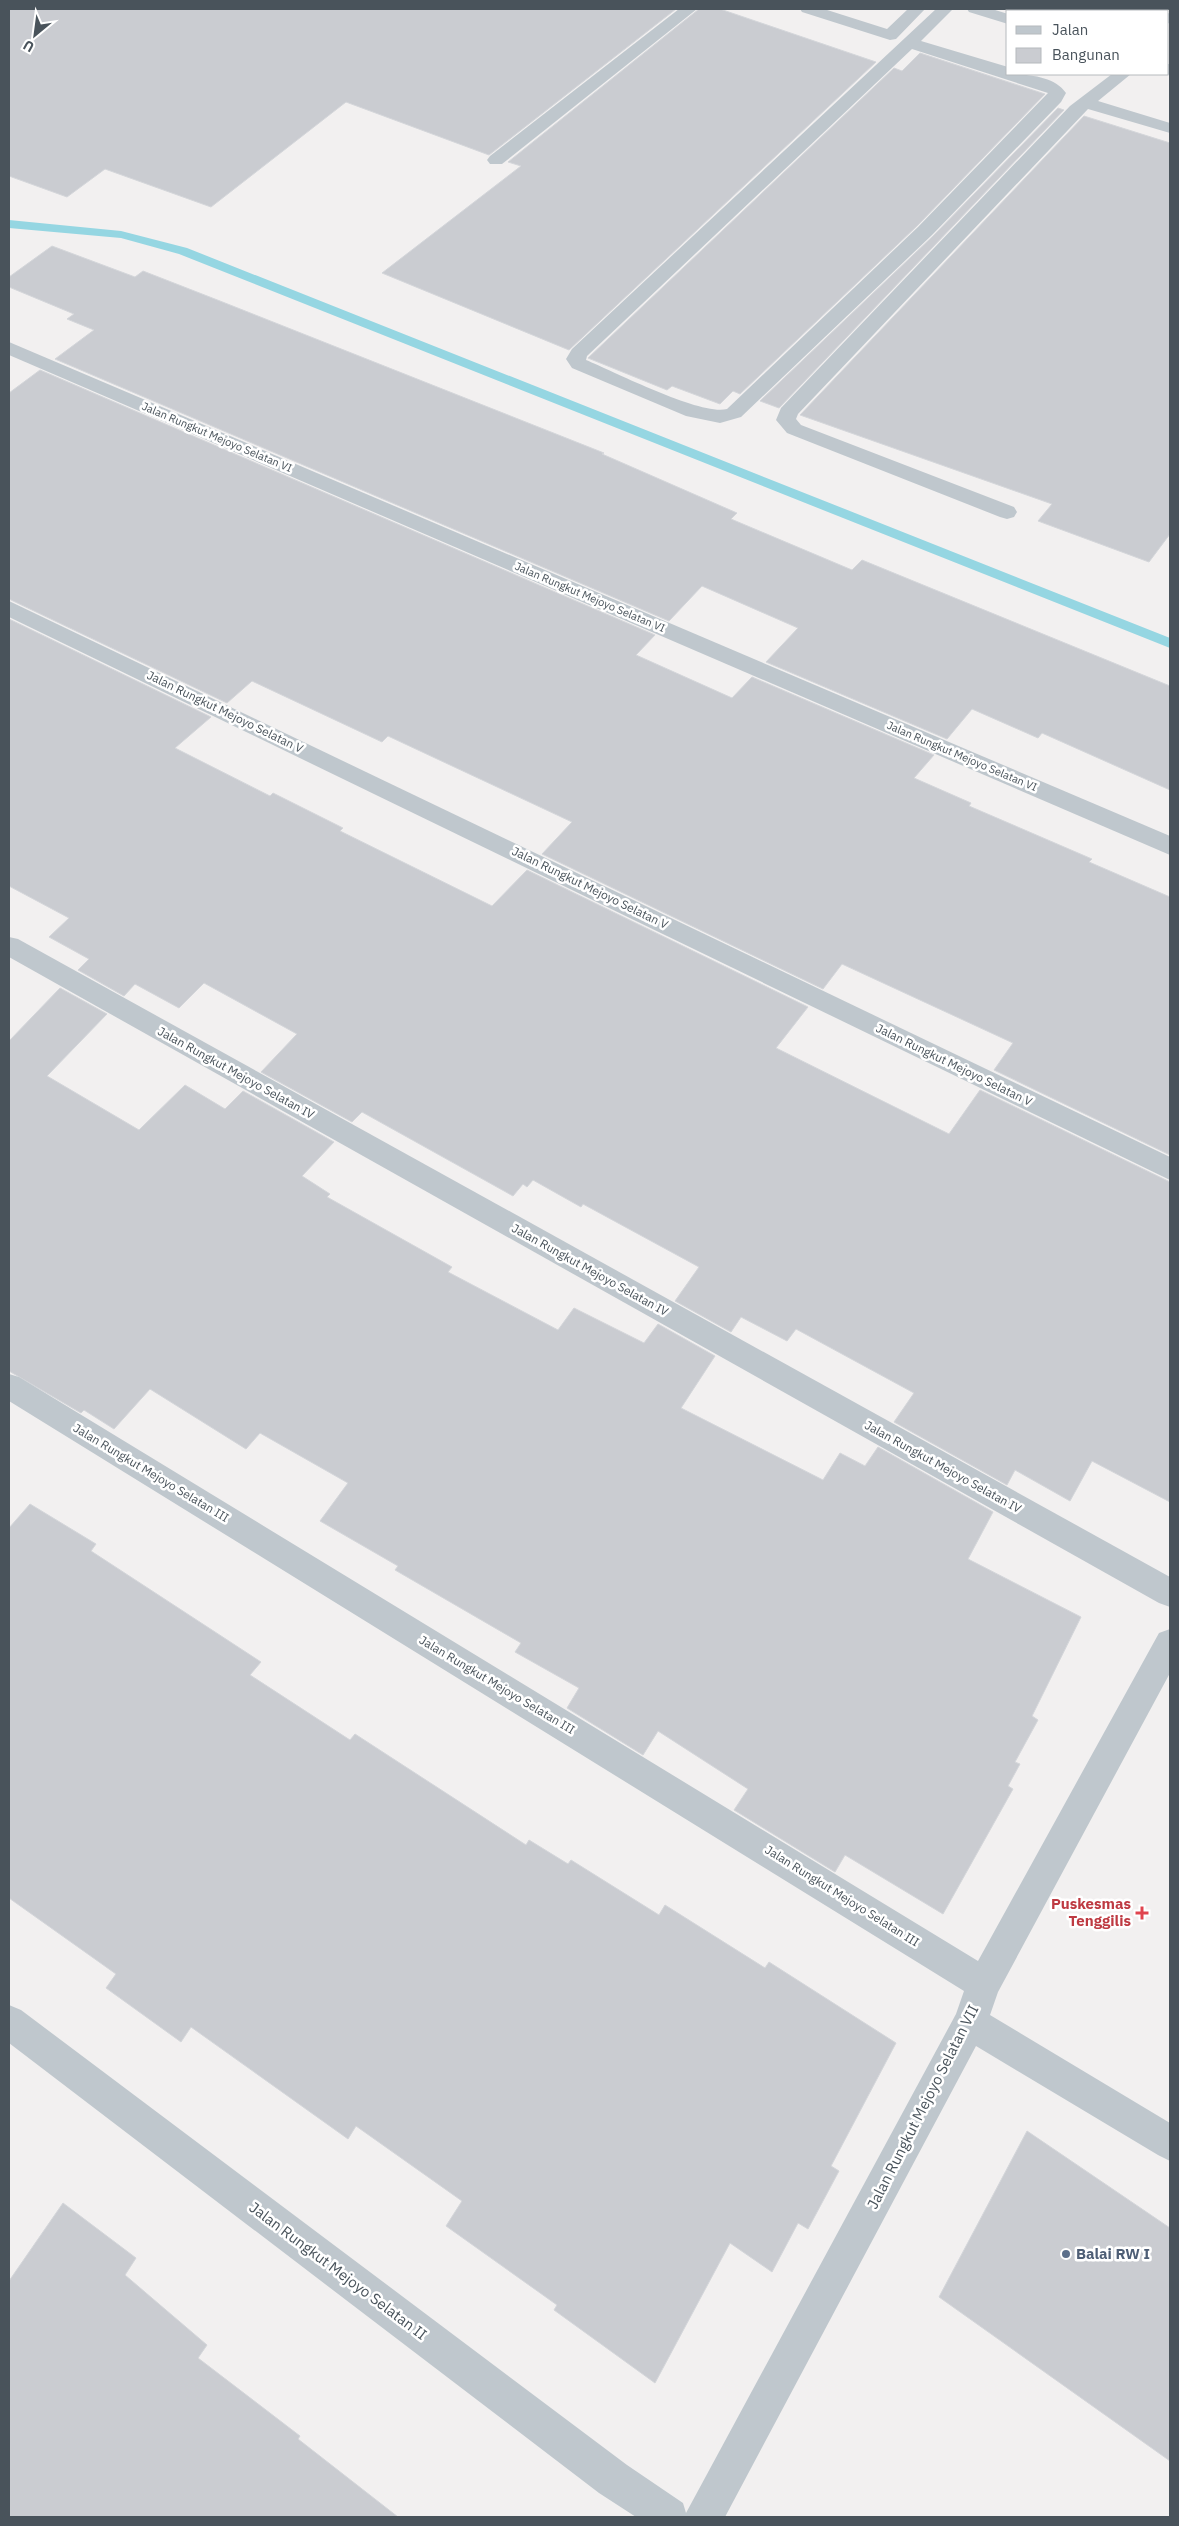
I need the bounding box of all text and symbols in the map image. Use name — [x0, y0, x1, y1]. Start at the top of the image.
north arrow — [10, 10, 60, 60]
legend — [1006, 10, 1169, 75]
text: Jalan — [1052, 20, 1088, 39]
text: U — [20, 36, 37, 57]
text: Bangunan — [1052, 45, 1120, 64]
street label: Jalan Rungkut Mejoyo Selatan VI — [140, 399, 294, 475]
street label: Jalan Rungkut Mejoyo Selatan VI — [513, 559, 667, 635]
street label: Jalan Rungkut Mejoyo Selatan V — [145, 667, 306, 756]
street label: Jalan Rungkut Mejoyo Selatan VI — [885, 718, 1039, 794]
street label: Jalan Rungkut Mejoyo Selatan V — [510, 843, 671, 932]
street label: Jalan Rungkut Mejoyo Selatan V — [874, 1020, 1035, 1109]
street label: Jalan Rungkut Mejoyo Selatan IV — [155, 1023, 318, 1122]
street label: Jalan Rungkut Mejoyo Selatan IV — [509, 1220, 672, 1319]
street label: Jalan Rungkut Mejoyo Selatan IV — [862, 1417, 1025, 1516]
street label: Jalan Rungkut Mejoyo Selatan III — [71, 1420, 232, 1525]
street label: Jalan Rungkut Mejoyo Selatan III — [417, 1632, 578, 1737]
street label: Jalan Rungkut Mejoyo Selatan III — [762, 1842, 922, 1949]
place label: Puskesmas Tenggilis — [1051, 1894, 1131, 1930]
marker: Puskesmas Tenggilis — [1135, 1906, 1149, 1920]
street label: Jalan Rungkut Mejoyo Selatan VII — [863, 2001, 983, 2212]
street label: Jalan Rungkut Mejoyo Selatan II — [246, 2198, 431, 2344]
place label: Balai RW I — [1076, 2244, 1150, 2263]
marker: Balai RW I — [1060, 2248, 1072, 2260]

